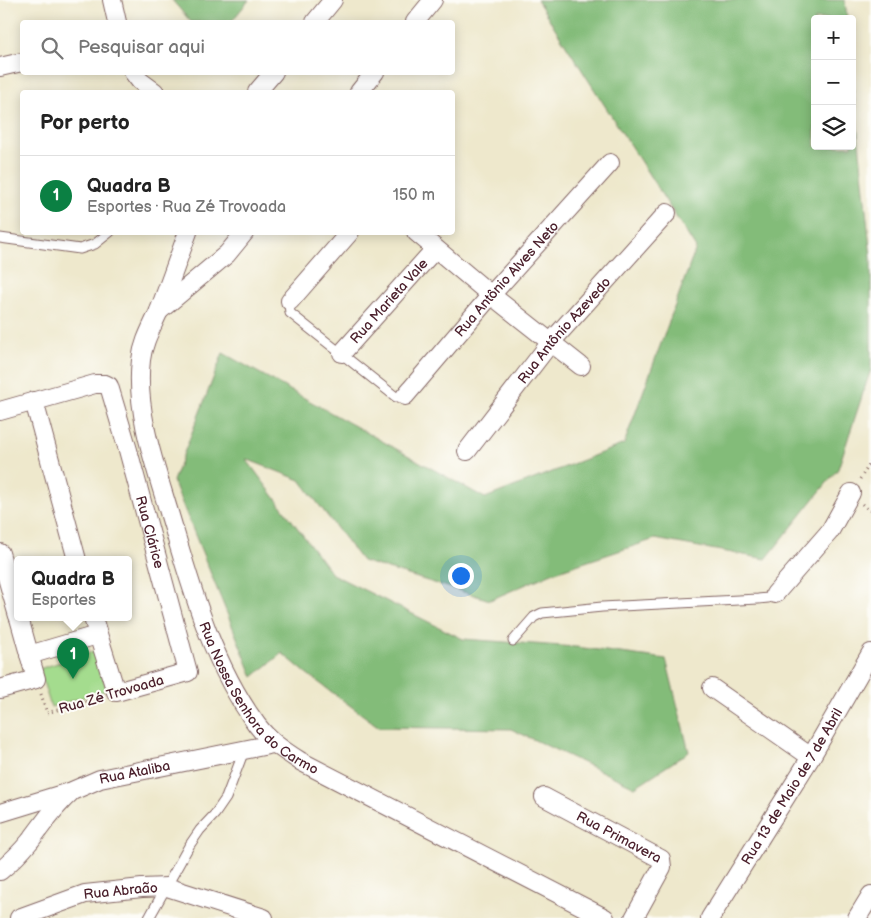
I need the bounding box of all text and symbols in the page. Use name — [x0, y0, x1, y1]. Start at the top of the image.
map controls — [811, 15, 856, 150]
button: + — [811, 15, 856, 60]
search box — [20, 20, 455, 75]
icon: search — [38, 34, 66, 62]
text: Pesquisar aqui — [78, 36, 205, 59]
button: − — [811, 60, 856, 105]
button: layers — [811, 105, 856, 150]
text: Por perto — [40, 110, 130, 135]
text: Quadra B — [87, 175, 171, 198]
text: 1 — [53, 186, 59, 205]
text: 150 m — [393, 186, 435, 205]
text: Esportes · Rua Zé Trovoada — [87, 198, 286, 217]
street label: Rua Antônio Alves Neto — [451, 218, 562, 340]
street label: Rua Marieta Vale — [347, 255, 431, 347]
street label: Rua Antônio Azevedo — [514, 274, 614, 387]
street label: Rua Clárice — [132, 494, 168, 570]
popup — [14, 556, 132, 621]
your location — [448, 563, 474, 589]
text: Quadra B — [31, 568, 115, 591]
text: Esportes — [31, 591, 96, 610]
street label: Rua Nossa Senhora do Carmo — [195, 619, 321, 778]
pin: 1 — [57, 638, 89, 679]
street label: Rua Zé Trovoada — [57, 671, 166, 718]
street label: Rua 13 de Maio de 7 de Abril — [738, 705, 846, 868]
street label: Rua Ataliba — [98, 757, 172, 788]
street label: Rua Primavera — [573, 808, 664, 867]
street label: Rua Abraão — [83, 879, 158, 903]

